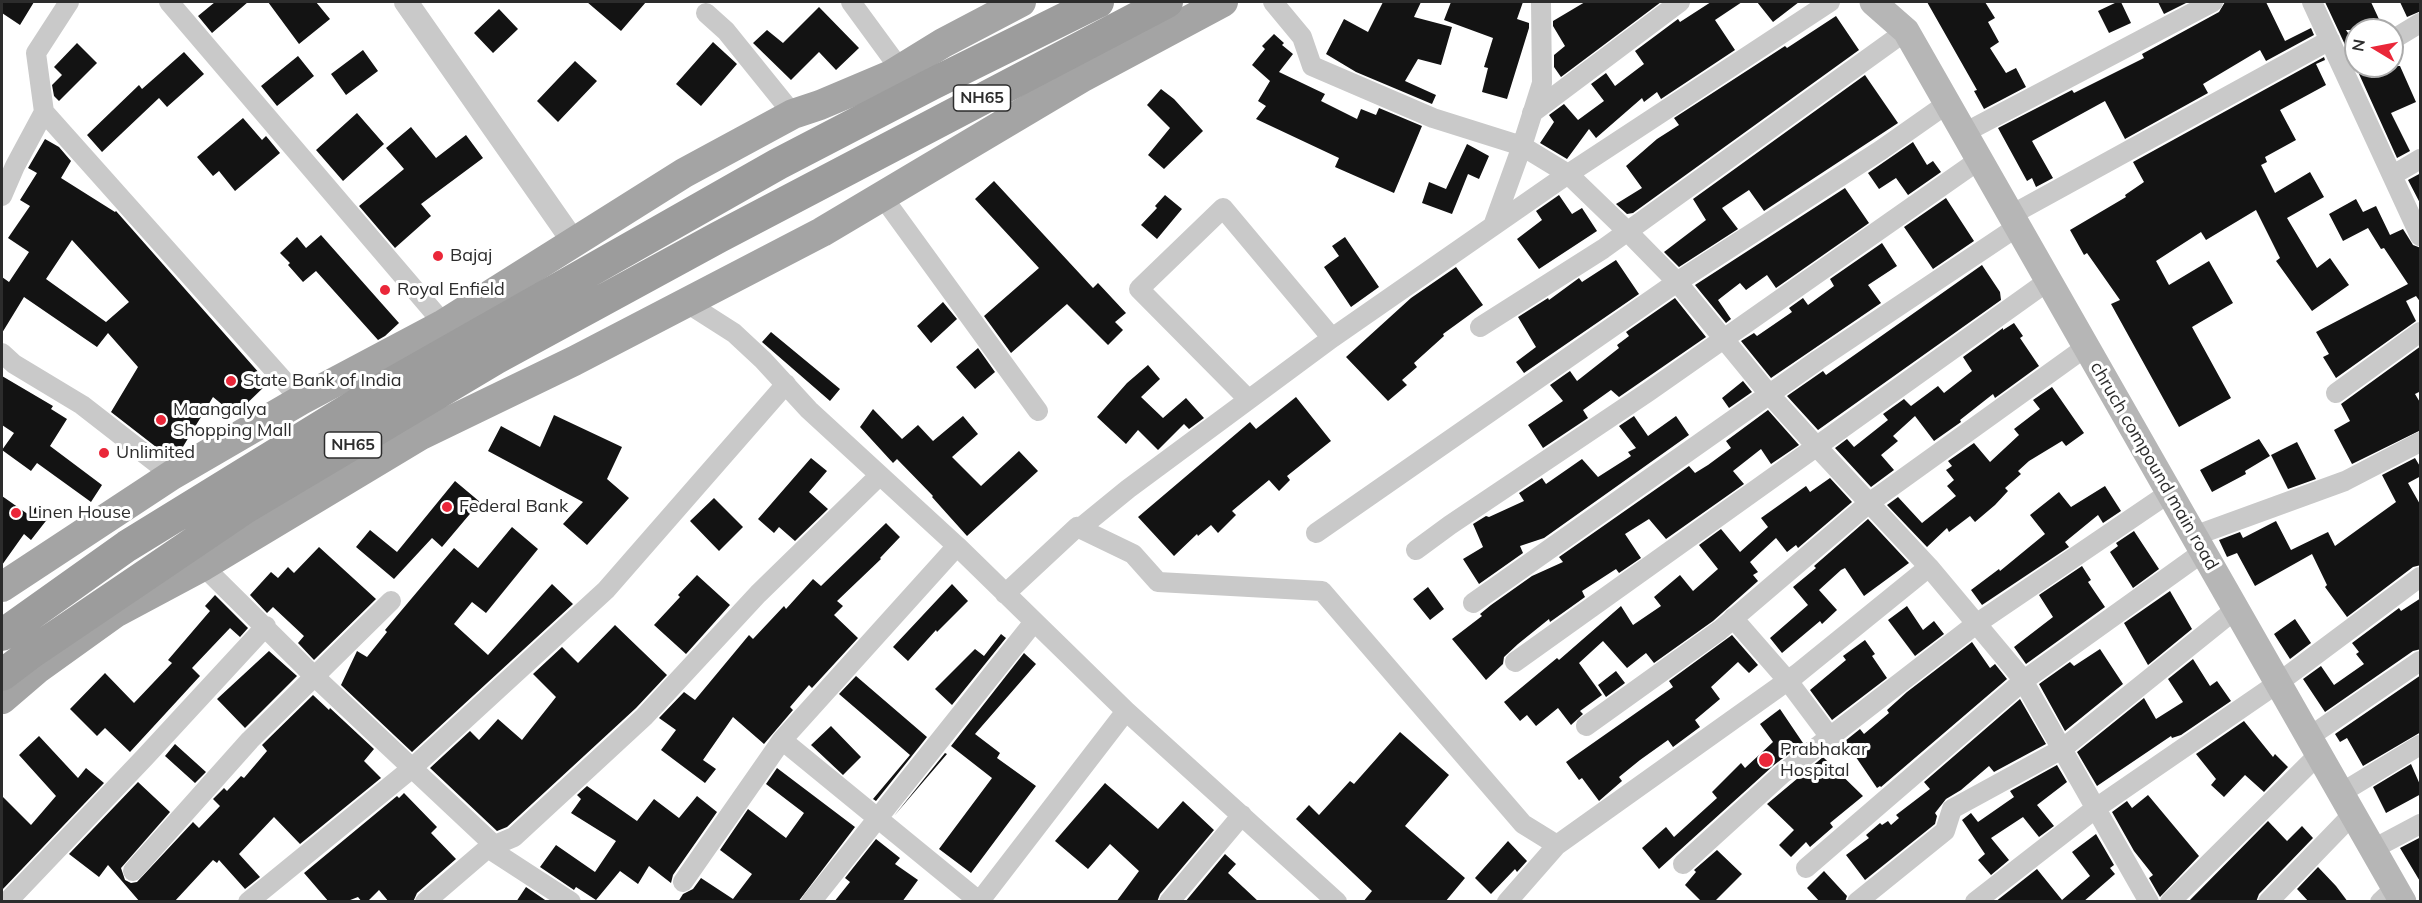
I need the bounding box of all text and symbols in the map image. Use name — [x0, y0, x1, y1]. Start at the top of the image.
north arrow — [2344, 18, 2404, 78]
text: N — [2347, 38, 2369, 53]
road number: NH65 — [954, 85, 1010, 111]
place label: Bajaj — [450, 245, 492, 267]
marker: Bajaj — [431, 249, 445, 263]
place label: Royal Enfield — [397, 279, 505, 301]
marker: Royal Enfield — [378, 283, 392, 297]
street label: chruch compound main road — [2085, 358, 2223, 574]
place label: State Bank of India — [243, 370, 402, 392]
marker: State Bank of India — [224, 374, 238, 388]
place label: Maangalya Shopping Mall — [173, 399, 292, 442]
marker: Maangalya Shopping Mall — [154, 413, 168, 427]
road number: NH65 — [324, 432, 382, 458]
place label: Unlimited — [116, 442, 195, 464]
marker: Unlimited — [97, 446, 111, 460]
place label: Federal Bank — [459, 496, 568, 518]
marker: Federal Bank — [440, 500, 454, 514]
place label: Linen House — [28, 502, 131, 524]
marker: Linen House — [9, 506, 23, 520]
place label: Prabhakar Hospital — [1780, 739, 1867, 782]
marker: Prabhakar Hospital — [1757, 751, 1775, 769]

